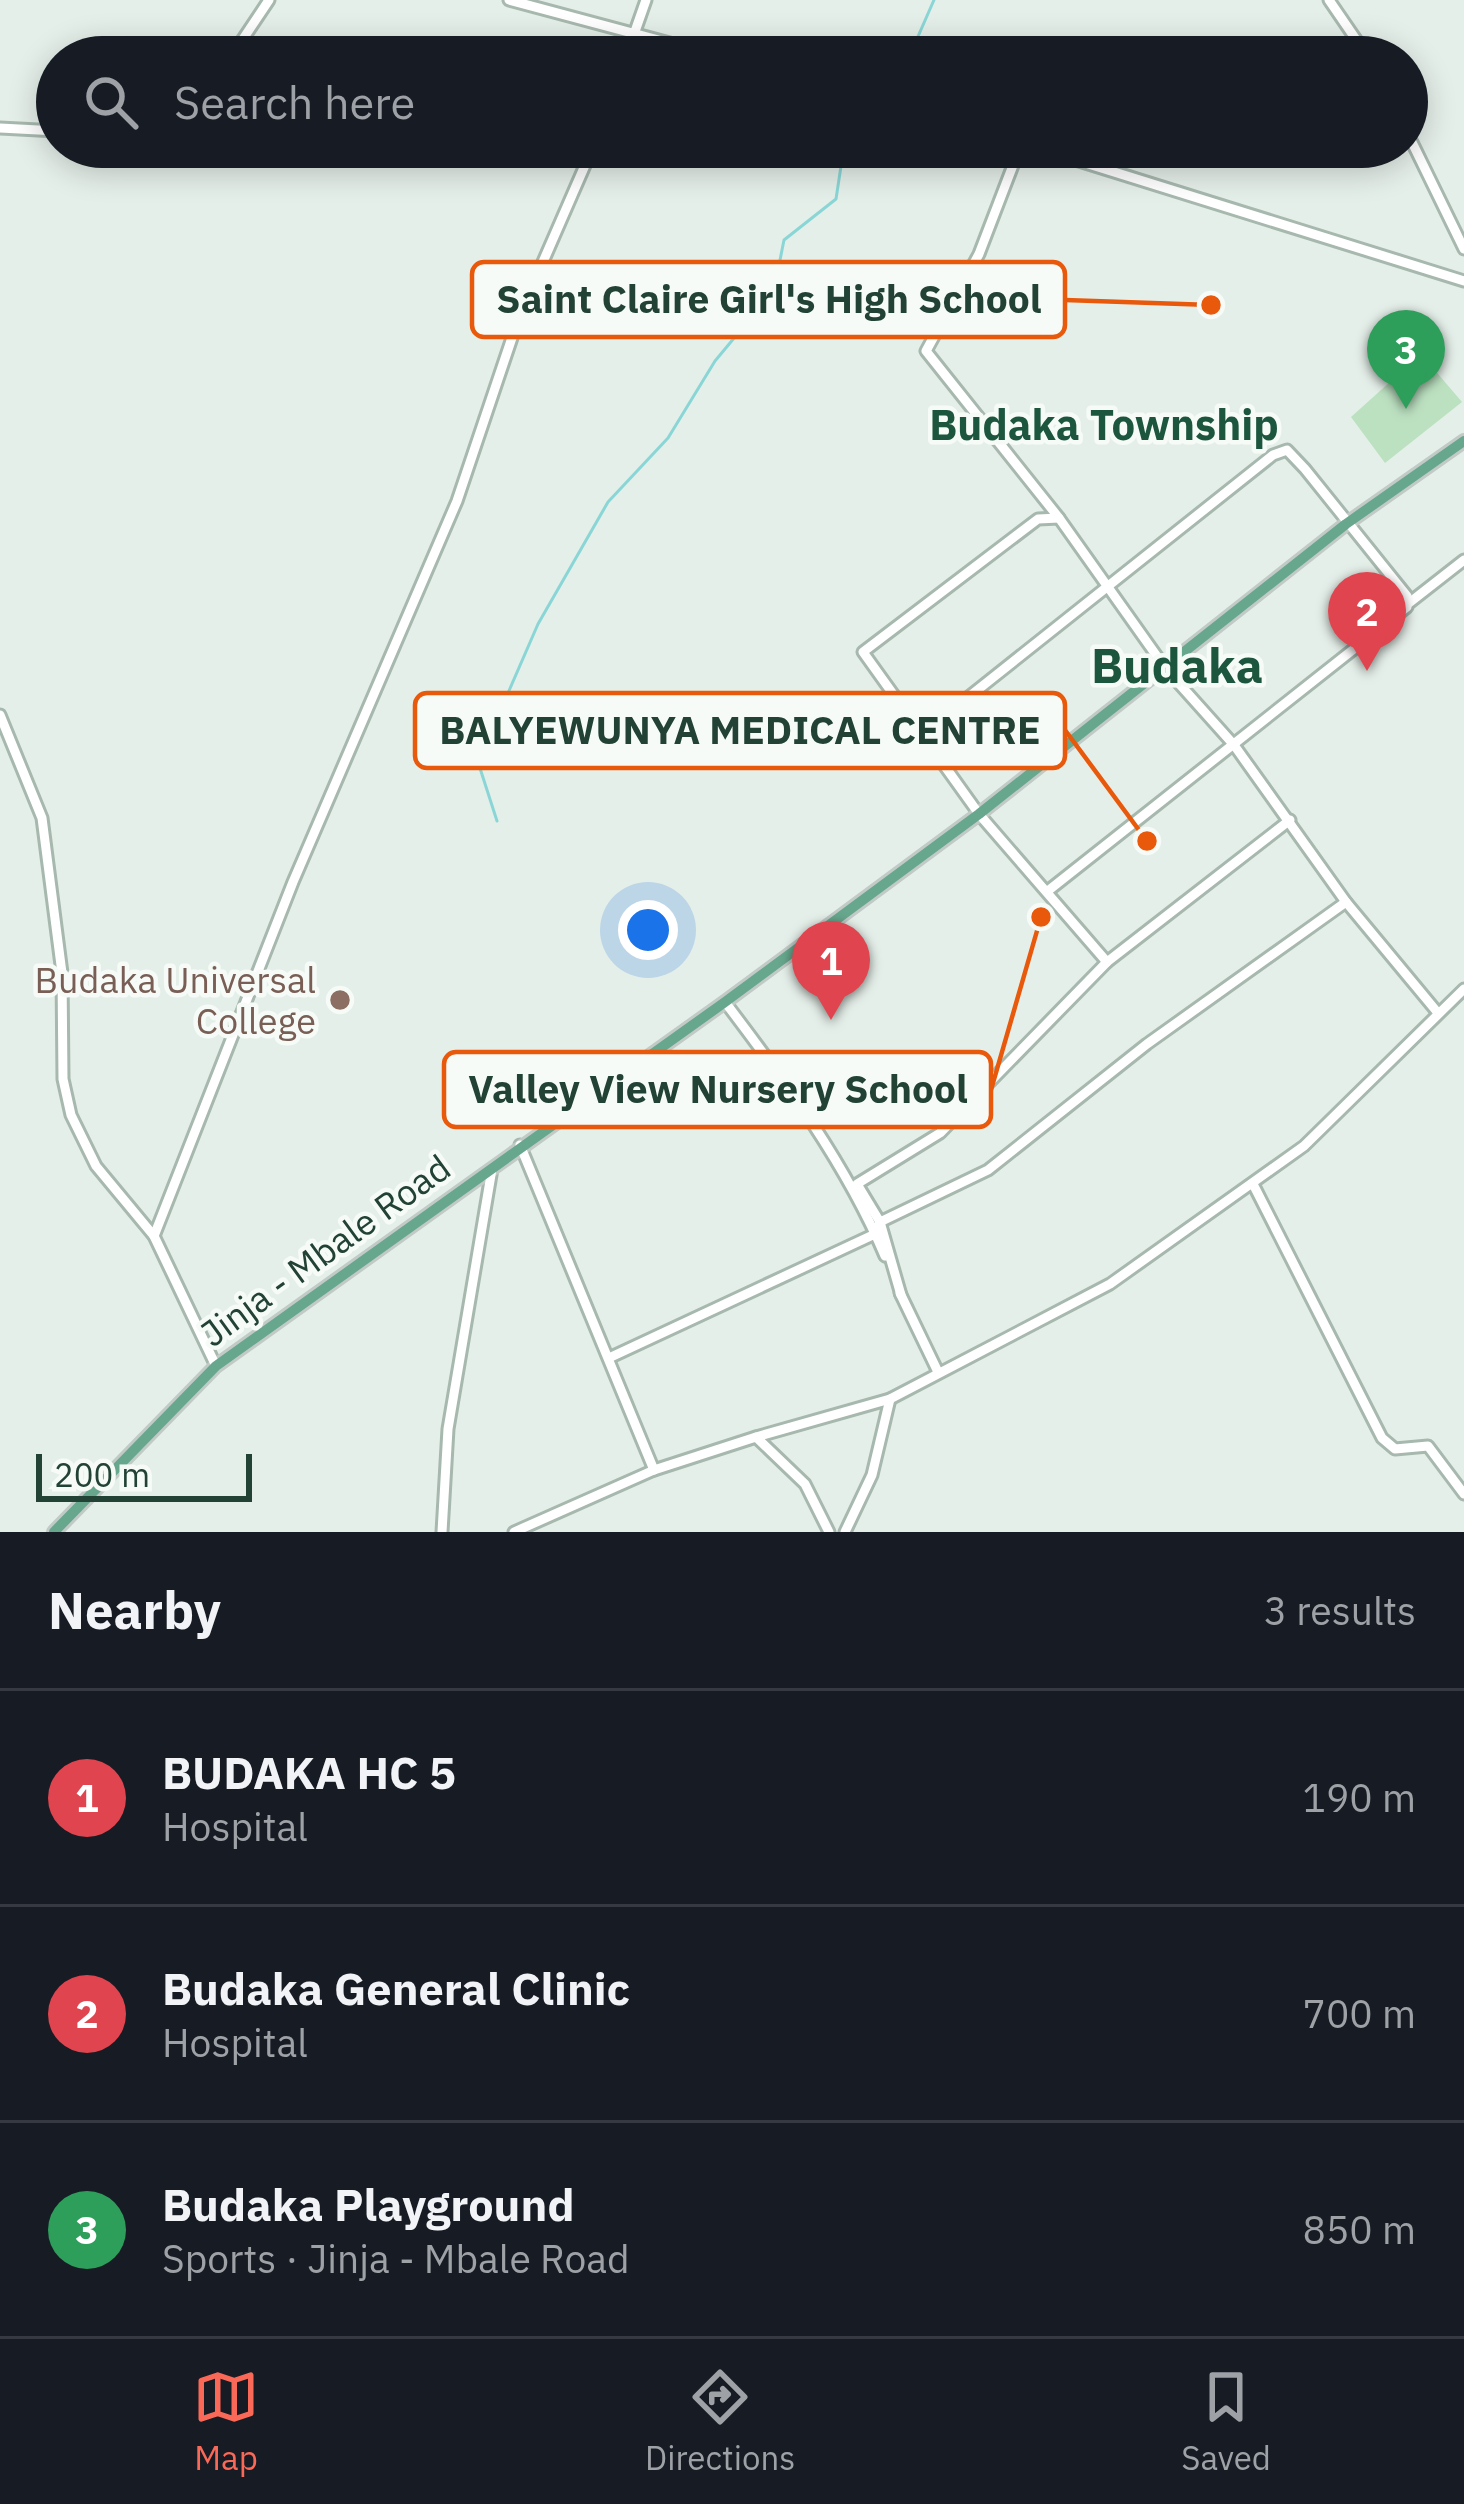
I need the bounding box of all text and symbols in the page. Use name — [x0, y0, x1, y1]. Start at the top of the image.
search box — [36, 36, 1428, 168]
icon: search — [78, 69, 144, 135]
text: Search here — [174, 73, 415, 131]
callout: Saint Claire Girl's High School — [472, 262, 1065, 337]
text: Saint Claire Girl's High School — [496, 273, 1042, 324]
pin: 3 — [1367, 310, 1445, 409]
district label: Budaka Township — [929, 397, 1279, 452]
pin: 2 — [1328, 572, 1406, 671]
district label: Budaka — [1091, 634, 1263, 696]
callout: BALYEWUNYA MEDICAL CENTRE — [415, 693, 1065, 768]
text: BALYEWUNYA MEDICAL CENTRE — [439, 704, 1041, 755]
your location — [618, 900, 678, 960]
pin: 1 — [792, 921, 870, 1020]
place label: Budaka Universal College — [35, 956, 316, 1044]
marker: Budaka Universal College — [327, 987, 353, 1013]
callout: Valley View Nursery School — [444, 1052, 991, 1127]
text: Valley View Nursery School — [468, 1063, 968, 1114]
street label: Jinja - Mbale Road — [191, 1144, 459, 1356]
scale bar — [36, 1448, 252, 1501]
text: 200 m — [54, 1453, 150, 1496]
text: Nearby — [48, 1577, 221, 1643]
text: 3 results — [1264, 1585, 1416, 1636]
text: BUDAKA HC 5 — [162, 1743, 456, 1801]
text: 1 — [75, 1772, 99, 1823]
text: 190 m — [1303, 1772, 1416, 1823]
text: Hospital — [162, 1801, 308, 1852]
text: Budaka General Clinic — [162, 1959, 630, 2017]
text: 2 — [75, 1988, 99, 2039]
text: 700 m — [1303, 1988, 1416, 2039]
text: Hospital — [162, 2017, 308, 2068]
text: Budaka Playground — [162, 2175, 575, 2233]
text: 3 — [75, 2204, 99, 2255]
text: 850 m — [1303, 2204, 1416, 2255]
text: Sports · Jinja - Mbale Road — [162, 2233, 630, 2284]
tab: Map — [193, 2364, 259, 2479]
tab: Directions — [645, 2364, 795, 2479]
tab: Saved — [1181, 2364, 1271, 2479]

